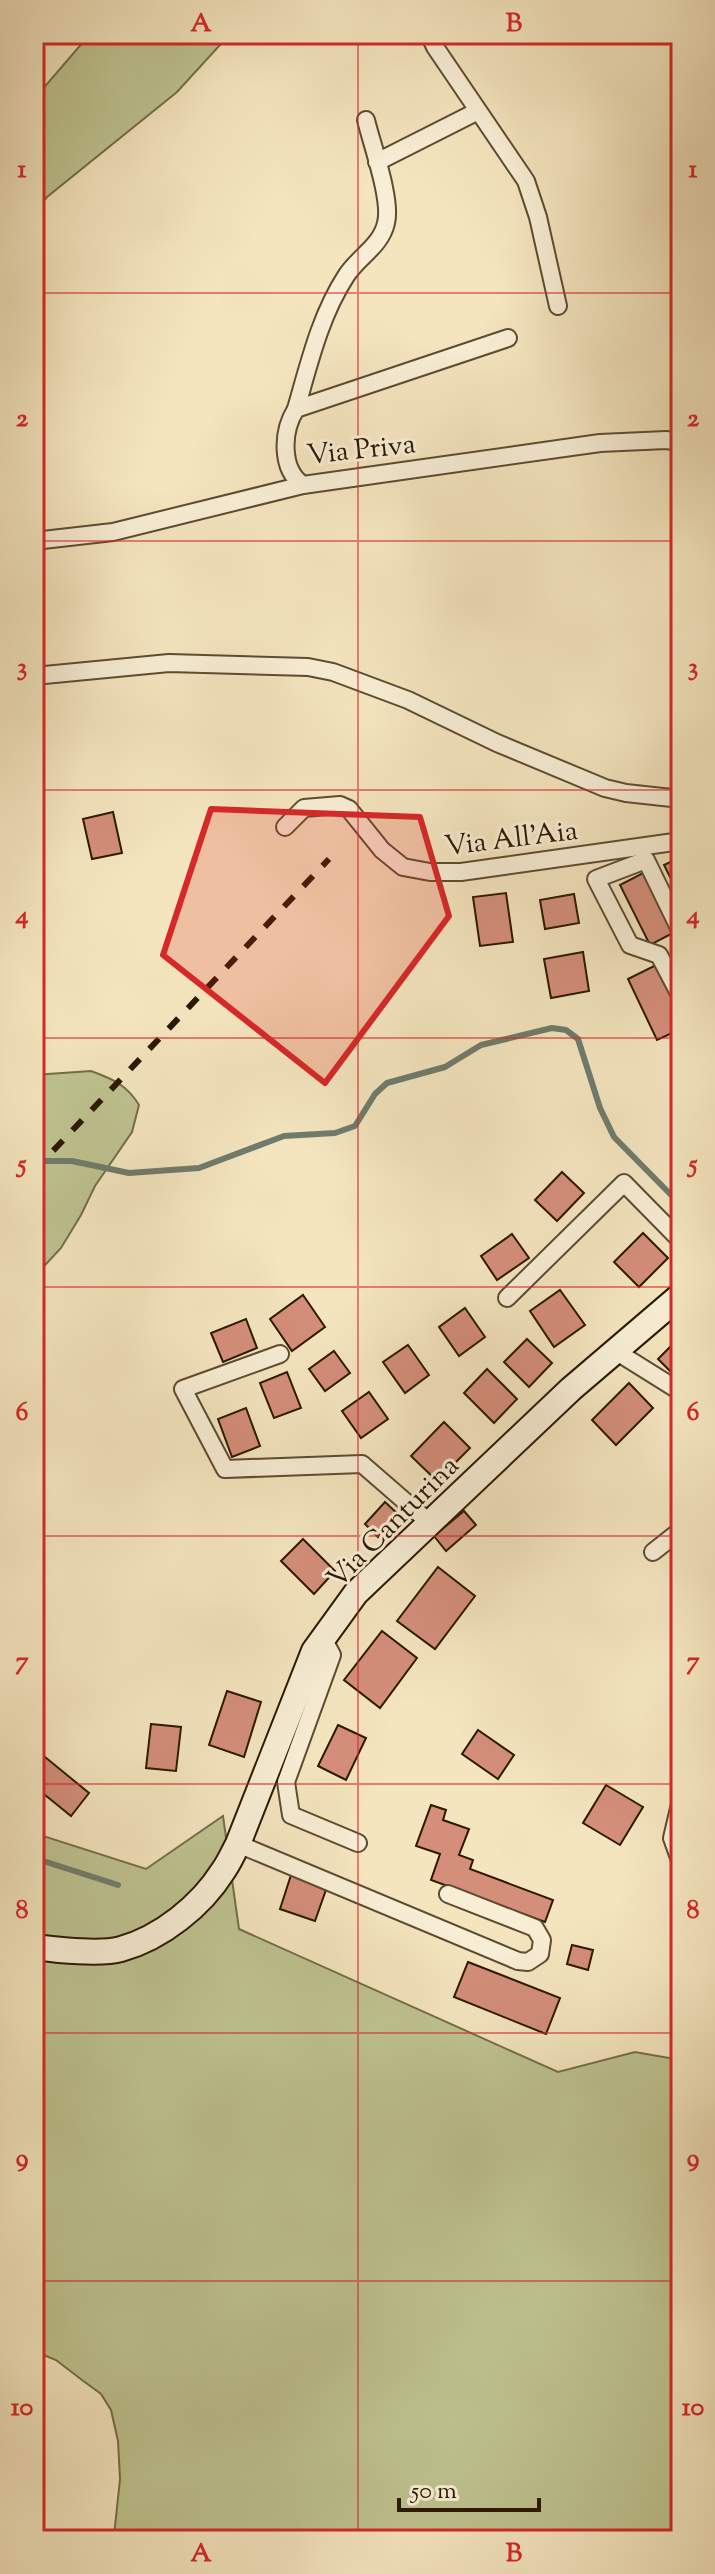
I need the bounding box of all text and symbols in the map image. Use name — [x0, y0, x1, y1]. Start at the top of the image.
text: A — [190, 6, 212, 43]
text: B — [506, 6, 523, 43]
text: 1 — [18, 152, 27, 189]
text: 1 — [689, 152, 698, 189]
text: 2 — [16, 401, 29, 438]
text: 2 — [687, 401, 700, 438]
street label: Via Priva — [305, 425, 418, 477]
text: 3 — [17, 650, 27, 687]
text: 3 — [688, 650, 698, 687]
street label: Via All'Aia — [443, 812, 580, 868]
text: 4 — [14, 898, 29, 935]
text: 4 — [685, 898, 700, 935]
text: 5 — [16, 1147, 27, 1184]
text: 5 — [687, 1147, 698, 1184]
text: 6 — [16, 1395, 29, 1432]
text: 6 — [687, 1395, 700, 1432]
street label: Via Canturina — [319, 1448, 469, 1598]
text: 7 — [15, 1644, 29, 1681]
text: 7 — [686, 1644, 700, 1681]
text: 8 — [15, 1893, 29, 1930]
text: 8 — [686, 1893, 700, 1930]
text: 9 — [16, 2141, 29, 2178]
text: 9 — [687, 2141, 700, 2178]
text: 10 — [11, 2390, 33, 2427]
text: 10 — [682, 2390, 704, 2427]
scale bar — [399, 2462, 539, 2512]
text: 50 m — [409, 2475, 457, 2509]
text: A — [190, 2536, 212, 2573]
text: B — [506, 2536, 523, 2573]

